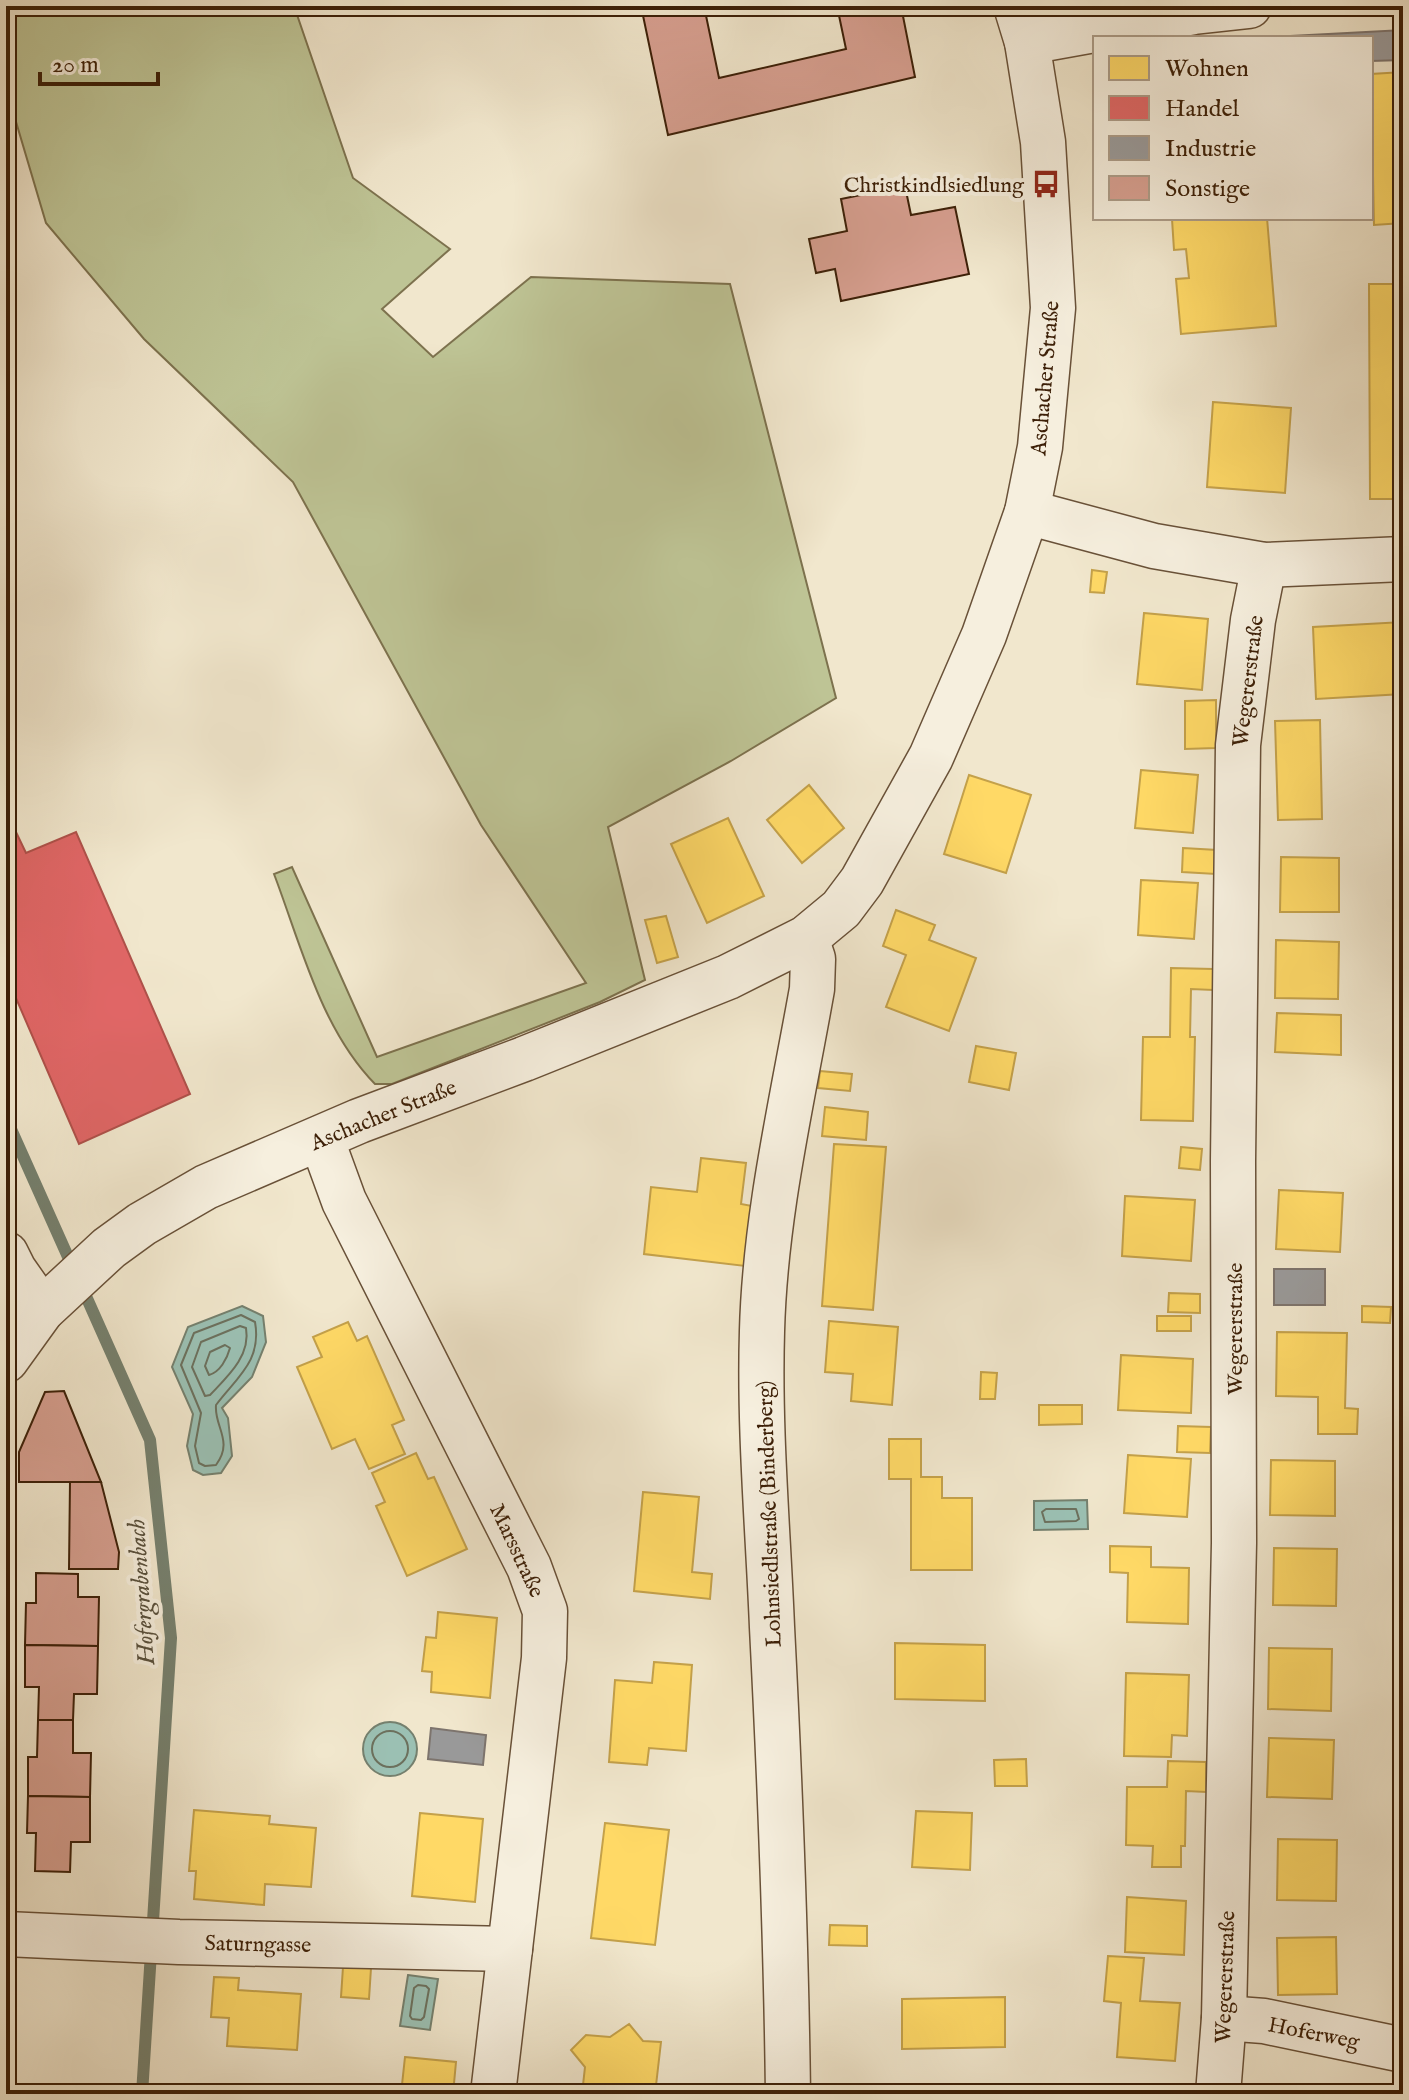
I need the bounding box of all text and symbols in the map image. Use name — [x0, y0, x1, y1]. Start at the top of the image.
scale bar — [40, 36, 158, 86]
legend — [1093, 36, 1373, 220]
text: 20 m — [52, 50, 99, 81]
text: Wohnen — [1165, 54, 1249, 85]
text: Handel — [1165, 94, 1240, 125]
text: Industrie — [1165, 134, 1256, 165]
bus stop icon: Christkindlsiedlung — [1031, 169, 1061, 199]
place label: Christkindlsiedlung — [844, 172, 1025, 200]
text: Sonstige — [1165, 174, 1250, 205]
street label: Aschacher Straße — [1025, 300, 1067, 458]
street label: Wegererstraße — [1227, 614, 1271, 749]
street label: Aschacher Straße — [306, 1074, 461, 1158]
street label: Wegererstraße — [1222, 1263, 1250, 1395]
street label: Lohnsiedlstraße (Binderberg) — [751, 1380, 789, 1648]
street label: Marsstraße — [482, 1499, 550, 1602]
water label: Hofergrabenbach — [122, 1518, 163, 1667]
street label: Wegererstraße — [1210, 1910, 1242, 2044]
street label: Saturngasse — [204, 1930, 311, 1960]
street label: Hoferweg — [1265, 2011, 1363, 2057]

